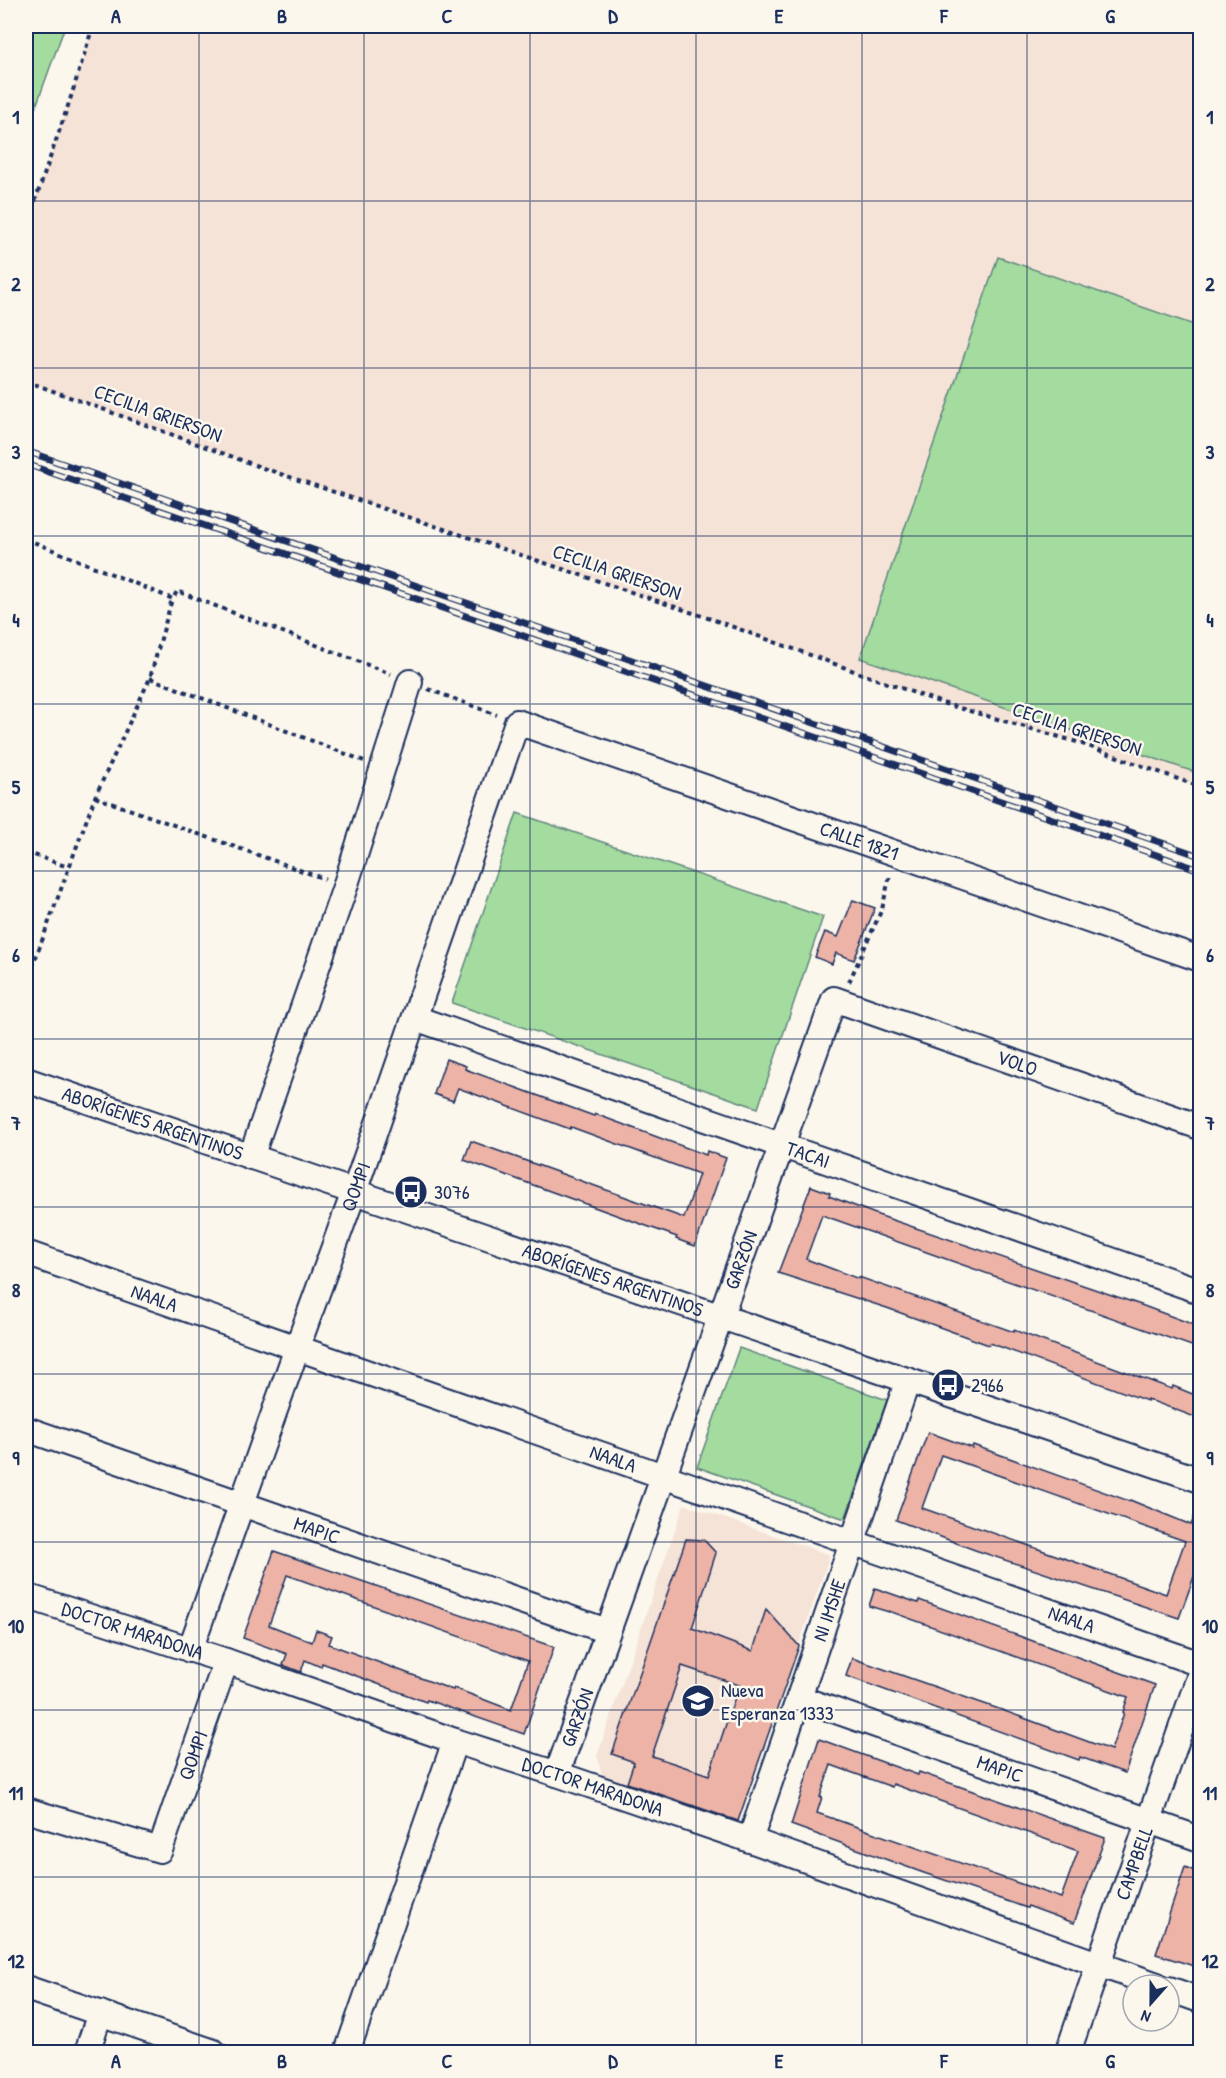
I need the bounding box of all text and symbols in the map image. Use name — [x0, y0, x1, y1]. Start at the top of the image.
text: A — [111, 2, 121, 29]
text: B — [277, 2, 287, 29]
text: C — [442, 2, 453, 29]
text: D — [608, 2, 618, 29]
text: E — [775, 2, 784, 29]
text: F — [939, 2, 949, 29]
text: G — [1105, 2, 1115, 29]
text: 1 — [12, 103, 20, 130]
text: 1 — [1206, 103, 1214, 130]
text: 2 — [11, 270, 21, 297]
text: 2 — [1205, 270, 1215, 297]
street label: CECILIA GRIERSON — [90, 377, 226, 448]
text: 3 — [12, 438, 21, 465]
text: 3 — [1206, 438, 1215, 465]
street label: CECILIA GRIERSON — [549, 537, 685, 606]
text: 4 — [12, 606, 20, 633]
text: 4 — [1206, 606, 1214, 633]
street label: CECILIA GRIERSON — [1009, 695, 1145, 762]
text: 5 — [12, 773, 21, 800]
text: 5 — [1206, 773, 1215, 800]
street label: CALLE 1821 — [816, 814, 902, 866]
text: 6 — [12, 941, 20, 968]
text: 6 — [1206, 941, 1214, 968]
street label: VOLO — [993, 1043, 1041, 1082]
street label: ABORÍGENES ARGENTINOS — [59, 1079, 247, 1166]
text: 7 — [10, 1109, 21, 1136]
text: 7 — [1204, 1109, 1215, 1136]
street label: TACAI — [783, 1134, 834, 1174]
street label: QOMPI — [334, 1158, 376, 1215]
bus stop icon: 3076 — [393, 1174, 429, 1210]
place label: 3076 — [434, 1178, 470, 1205]
street label: GARZÓN — [717, 1227, 763, 1293]
street label: ABORÍGENES ARGENTINOS — [519, 1236, 707, 1323]
text: 8 — [12, 1276, 21, 1303]
text: 8 — [1206, 1276, 1215, 1303]
street label: NAALA — [128, 1277, 182, 1318]
bus stop icon: 2966 — [930, 1367, 966, 1403]
place label: 2966 — [971, 1371, 1004, 1398]
street label: NAALA — [586, 1437, 640, 1479]
text: 9 — [12, 1444, 20, 1471]
text: 9 — [1206, 1444, 1214, 1471]
street label: MAPIC — [290, 1509, 344, 1550]
street label: NI IMSHE — [805, 1575, 852, 1645]
street label: DOCTOR MARADONA — [58, 1595, 207, 1666]
street label: NAALA — [1045, 1598, 1099, 1639]
text: 10 — [8, 1612, 24, 1639]
text: 10 — [1202, 1612, 1218, 1639]
place label: Nueva Esperanza 1333 — [721, 1676, 834, 1726]
school or university icon: Nueva Esperanza 1333 — [680, 1683, 716, 1719]
street label: GARZÓN — [554, 1684, 600, 1750]
street label: QOMPI — [171, 1727, 214, 1784]
street label: MAPIC — [973, 1748, 1027, 1789]
street label: DOCTOR MARADONA — [519, 1750, 667, 1822]
text: 11 — [9, 1779, 23, 1806]
text: 11 — [1203, 1779, 1217, 1806]
street label: CAMPBELL — [1108, 1823, 1159, 1903]
text: 12 — [8, 1947, 25, 1974]
text: 12 — [1202, 1947, 1219, 1974]
north arrow — [1121, 1973, 1181, 2033]
text: N — [1137, 2005, 1154, 2029]
text: A — [111, 2047, 121, 2074]
text: B — [277, 2047, 287, 2074]
text: C — [442, 2047, 453, 2074]
text: D — [608, 2047, 618, 2074]
text: E — [775, 2047, 784, 2074]
text: F — [939, 2047, 949, 2074]
text: G — [1105, 2047, 1115, 2074]

